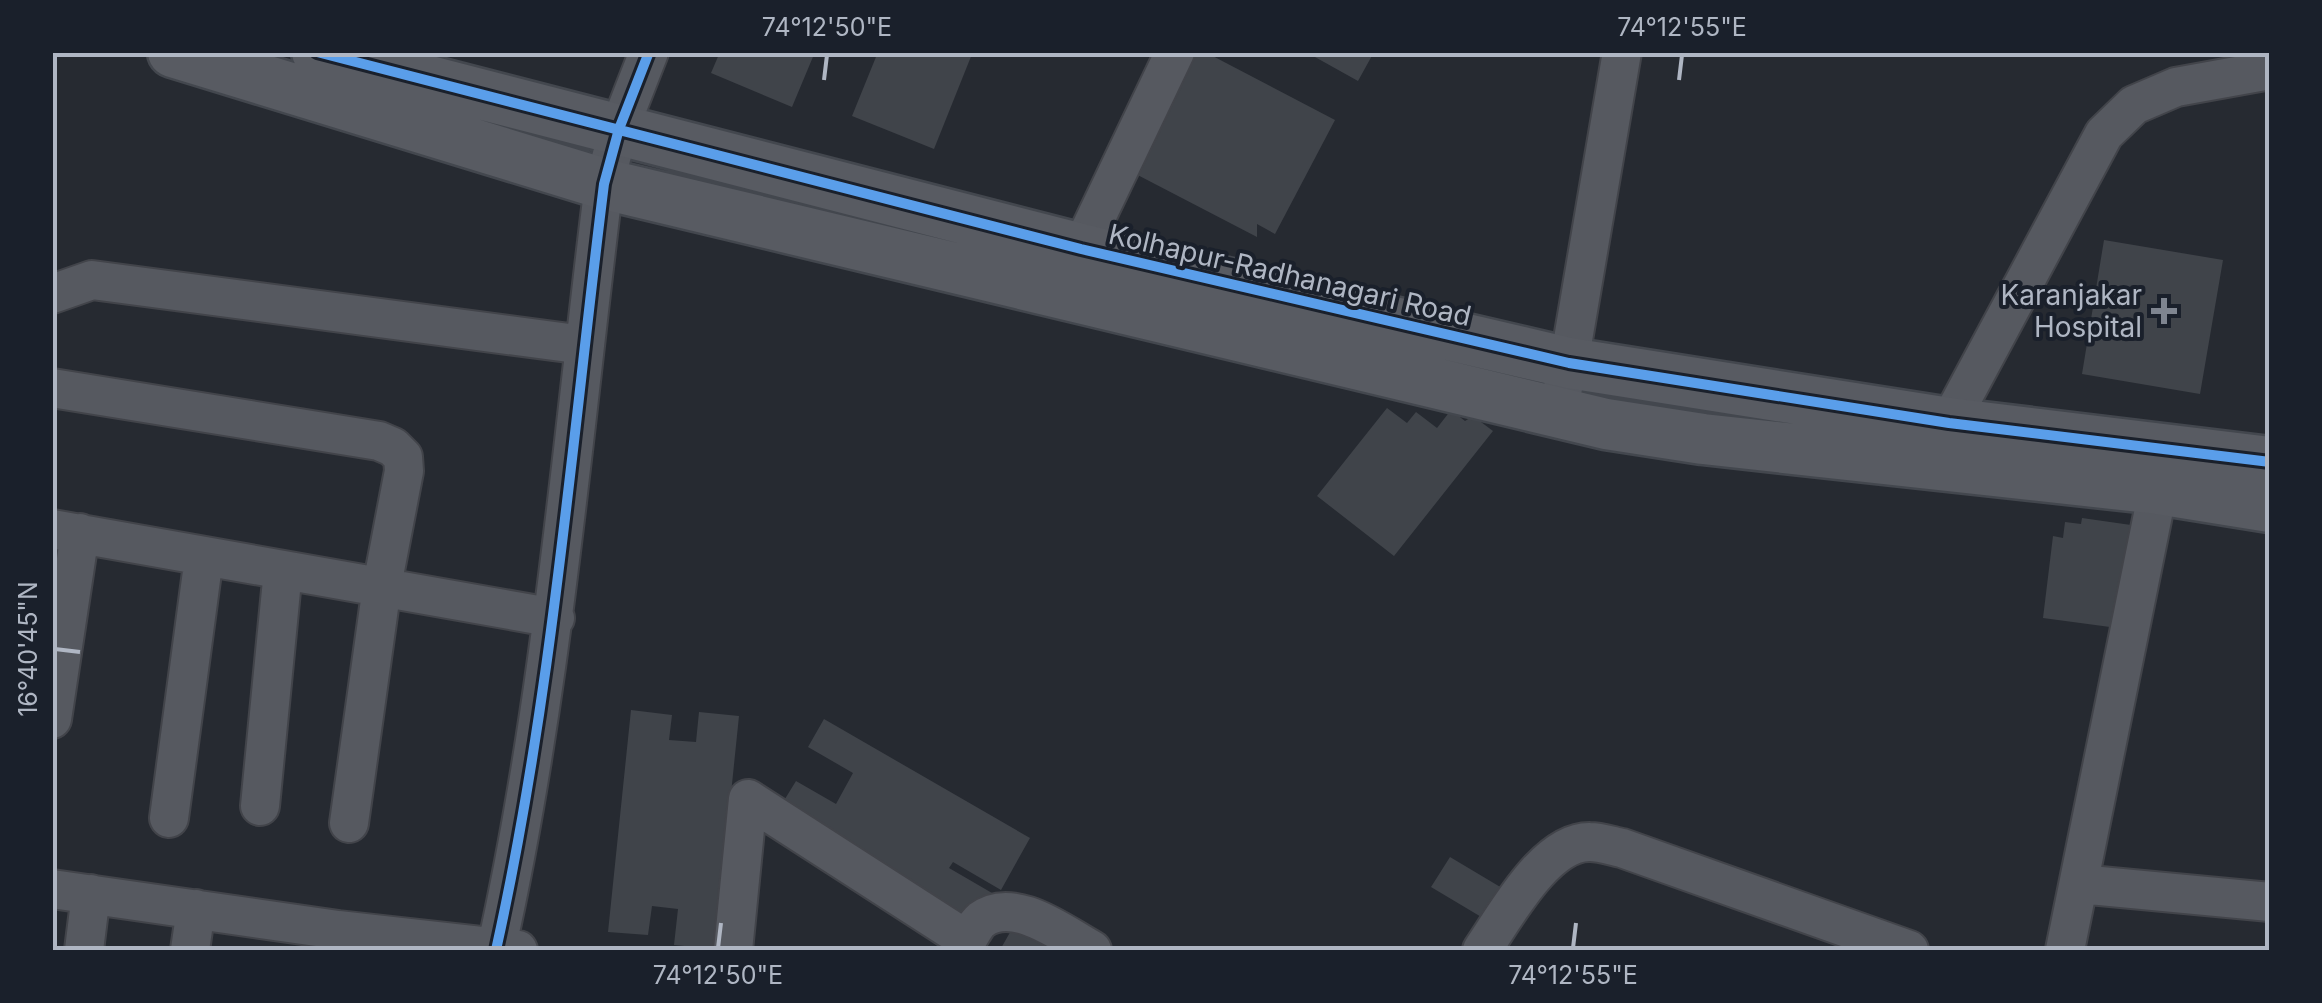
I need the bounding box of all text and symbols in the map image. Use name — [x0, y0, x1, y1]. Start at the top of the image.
text: 74°12'50"E — [762, 12, 892, 42]
text: 74°12'55"E — [1617, 12, 1747, 42]
street label: Kolhapur-Radhanagari Road — [1105, 217, 1475, 333]
place label: Karanjakar Hospital — [2001, 278, 2142, 344]
marker: Karanjakar Hospital — [2151, 298, 2177, 324]
text: 16°40'45"N — [13, 581, 43, 717]
text: 74°12'50"E — [653, 960, 783, 990]
text: 74°12'55"E — [1508, 960, 1638, 990]

